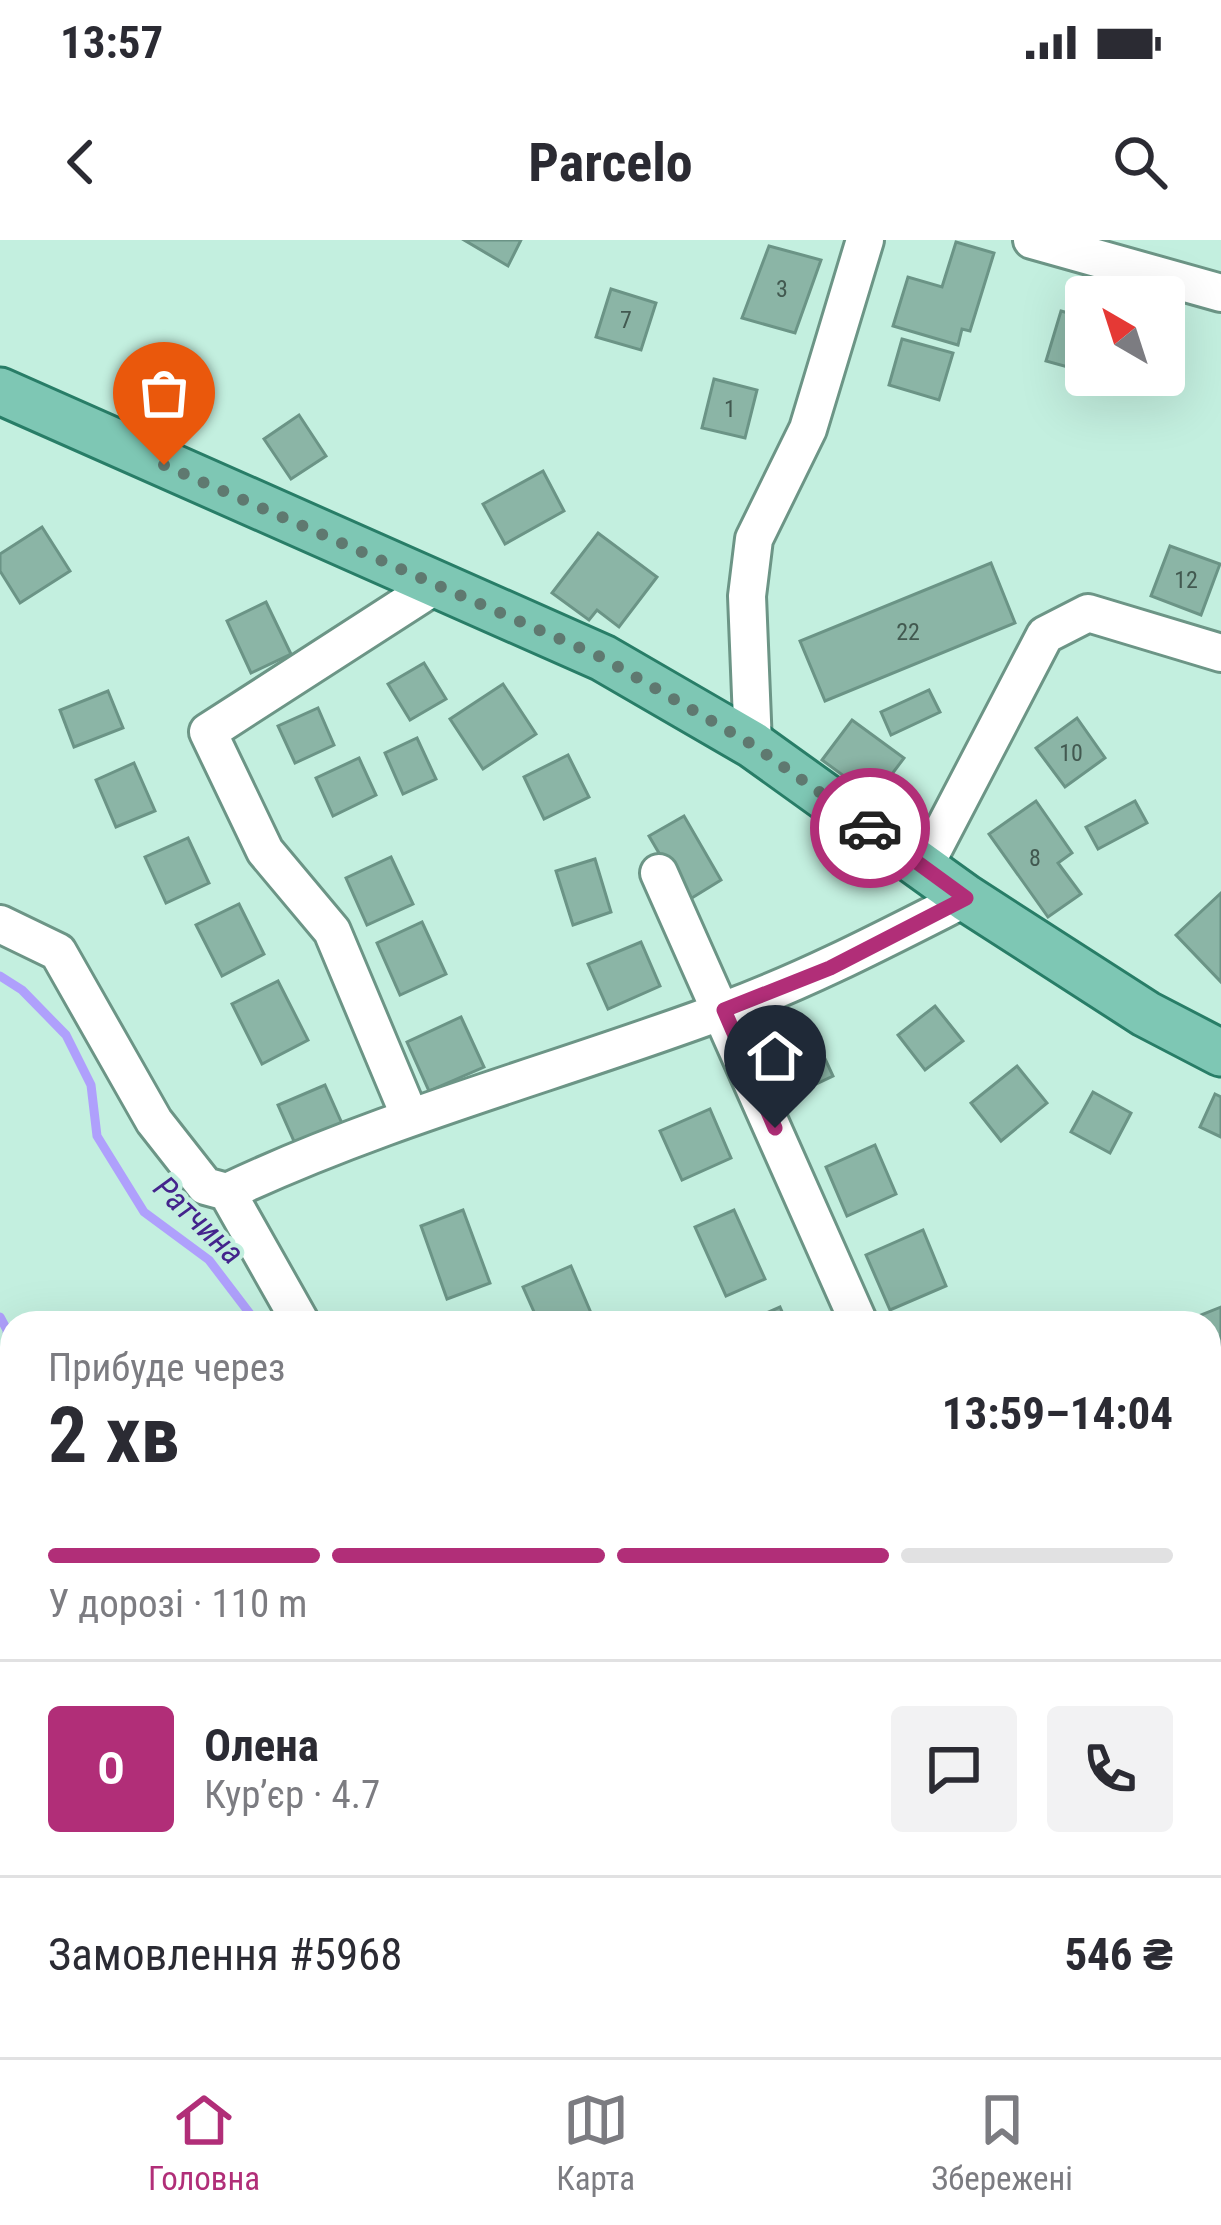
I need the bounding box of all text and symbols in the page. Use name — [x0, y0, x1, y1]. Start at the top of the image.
text: 13:57 — [60, 16, 163, 69]
icon: back — [48, 129, 114, 195]
icon: search — [1107, 129, 1173, 195]
text: Parcelo — [528, 131, 693, 194]
house number: 3 — [776, 275, 788, 303]
north arrow — [1065, 276, 1185, 396]
map controls — [1065, 276, 1185, 396]
house number: 7 — [620, 306, 632, 334]
pin — [113, 342, 215, 465]
icon: bag — [131, 360, 197, 426]
house number: 1 — [724, 395, 736, 423]
house number: 12 — [1174, 566, 1198, 594]
house number: 22 — [896, 618, 920, 646]
house number: 10 — [1059, 739, 1083, 767]
courier — [810, 768, 930, 888]
icon: car — [837, 795, 903, 861]
house number: 8 — [1029, 844, 1041, 872]
pin — [724, 1005, 826, 1128]
icon: home — [742, 1023, 808, 1089]
water label: Ратчина — [146, 1168, 252, 1272]
text: Прибуде через — [48, 1345, 285, 1391]
text: 13:59–14:04 — [942, 1387, 1173, 1440]
text: 2 хв — [48, 1390, 180, 1481]
text: У дорозі · 110 m — [48, 1581, 307, 1627]
button: chat — [891, 1706, 1017, 1832]
button: phone — [1047, 1706, 1173, 1832]
text: Олена — [204, 1719, 319, 1772]
text: О — [97, 1742, 125, 1795]
text: Кур’єр · 4.7 — [204, 1772, 380, 1818]
text: Замовлення #5968 — [48, 1928, 403, 1981]
text: 546 ₴ — [1064, 1928, 1173, 1981]
tab: Головна — [148, 2087, 260, 2198]
tab: Карта — [556, 2087, 635, 2198]
tab: Збережені — [931, 2087, 1073, 2198]

